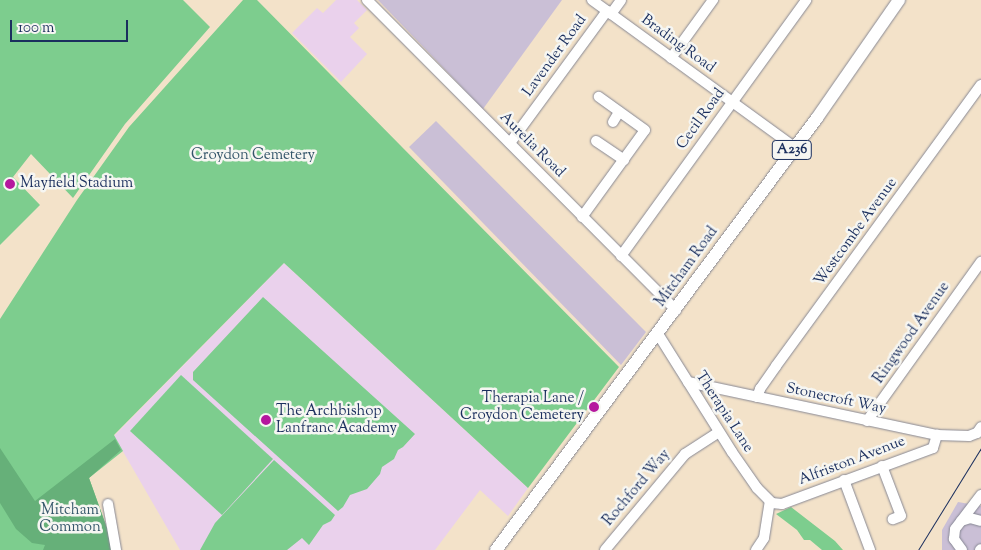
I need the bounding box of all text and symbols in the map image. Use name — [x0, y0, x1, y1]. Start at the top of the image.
scale bar — [12, 10, 130, 42]
street label: Brading Road — [637, 11, 719, 77]
street label: Lavender Road — [519, 12, 591, 100]
text: 100 m — [18, 18, 54, 39]
street label: Cecil Road — [673, 85, 729, 153]
street label: Aurelia Road — [496, 109, 568, 181]
road number: A236 — [771, 138, 813, 162]
park label: Croydon Cemetery — [191, 147, 315, 165]
place label: Mayfield Stadium — [20, 175, 133, 193]
street label: Westcombe Avenue — [811, 175, 901, 289]
marker: Mayfield Stadium — [4, 178, 16, 190]
street label: Mitcham Road — [652, 223, 722, 311]
street label: Ringwood Avenue — [870, 279, 954, 387]
street label: Therapia Lane — [691, 368, 757, 456]
street label: Stonecroft Way — [784, 380, 888, 418]
place label: Therapia Lane / Croydon Cemetery — [460, 389, 584, 424]
marker: Therapia Lane / Croydon Cemetery — [588, 401, 600, 413]
place label: The Archbishop Lanfranc Academy — [276, 402, 397, 437]
marker: The Archbishop Lanfranc Academy — [260, 414, 272, 426]
street label: Alfriston Avenue — [796, 432, 908, 490]
street label: Rochford Way — [600, 446, 674, 530]
park label: Mitcham Common — [39, 501, 101, 536]

